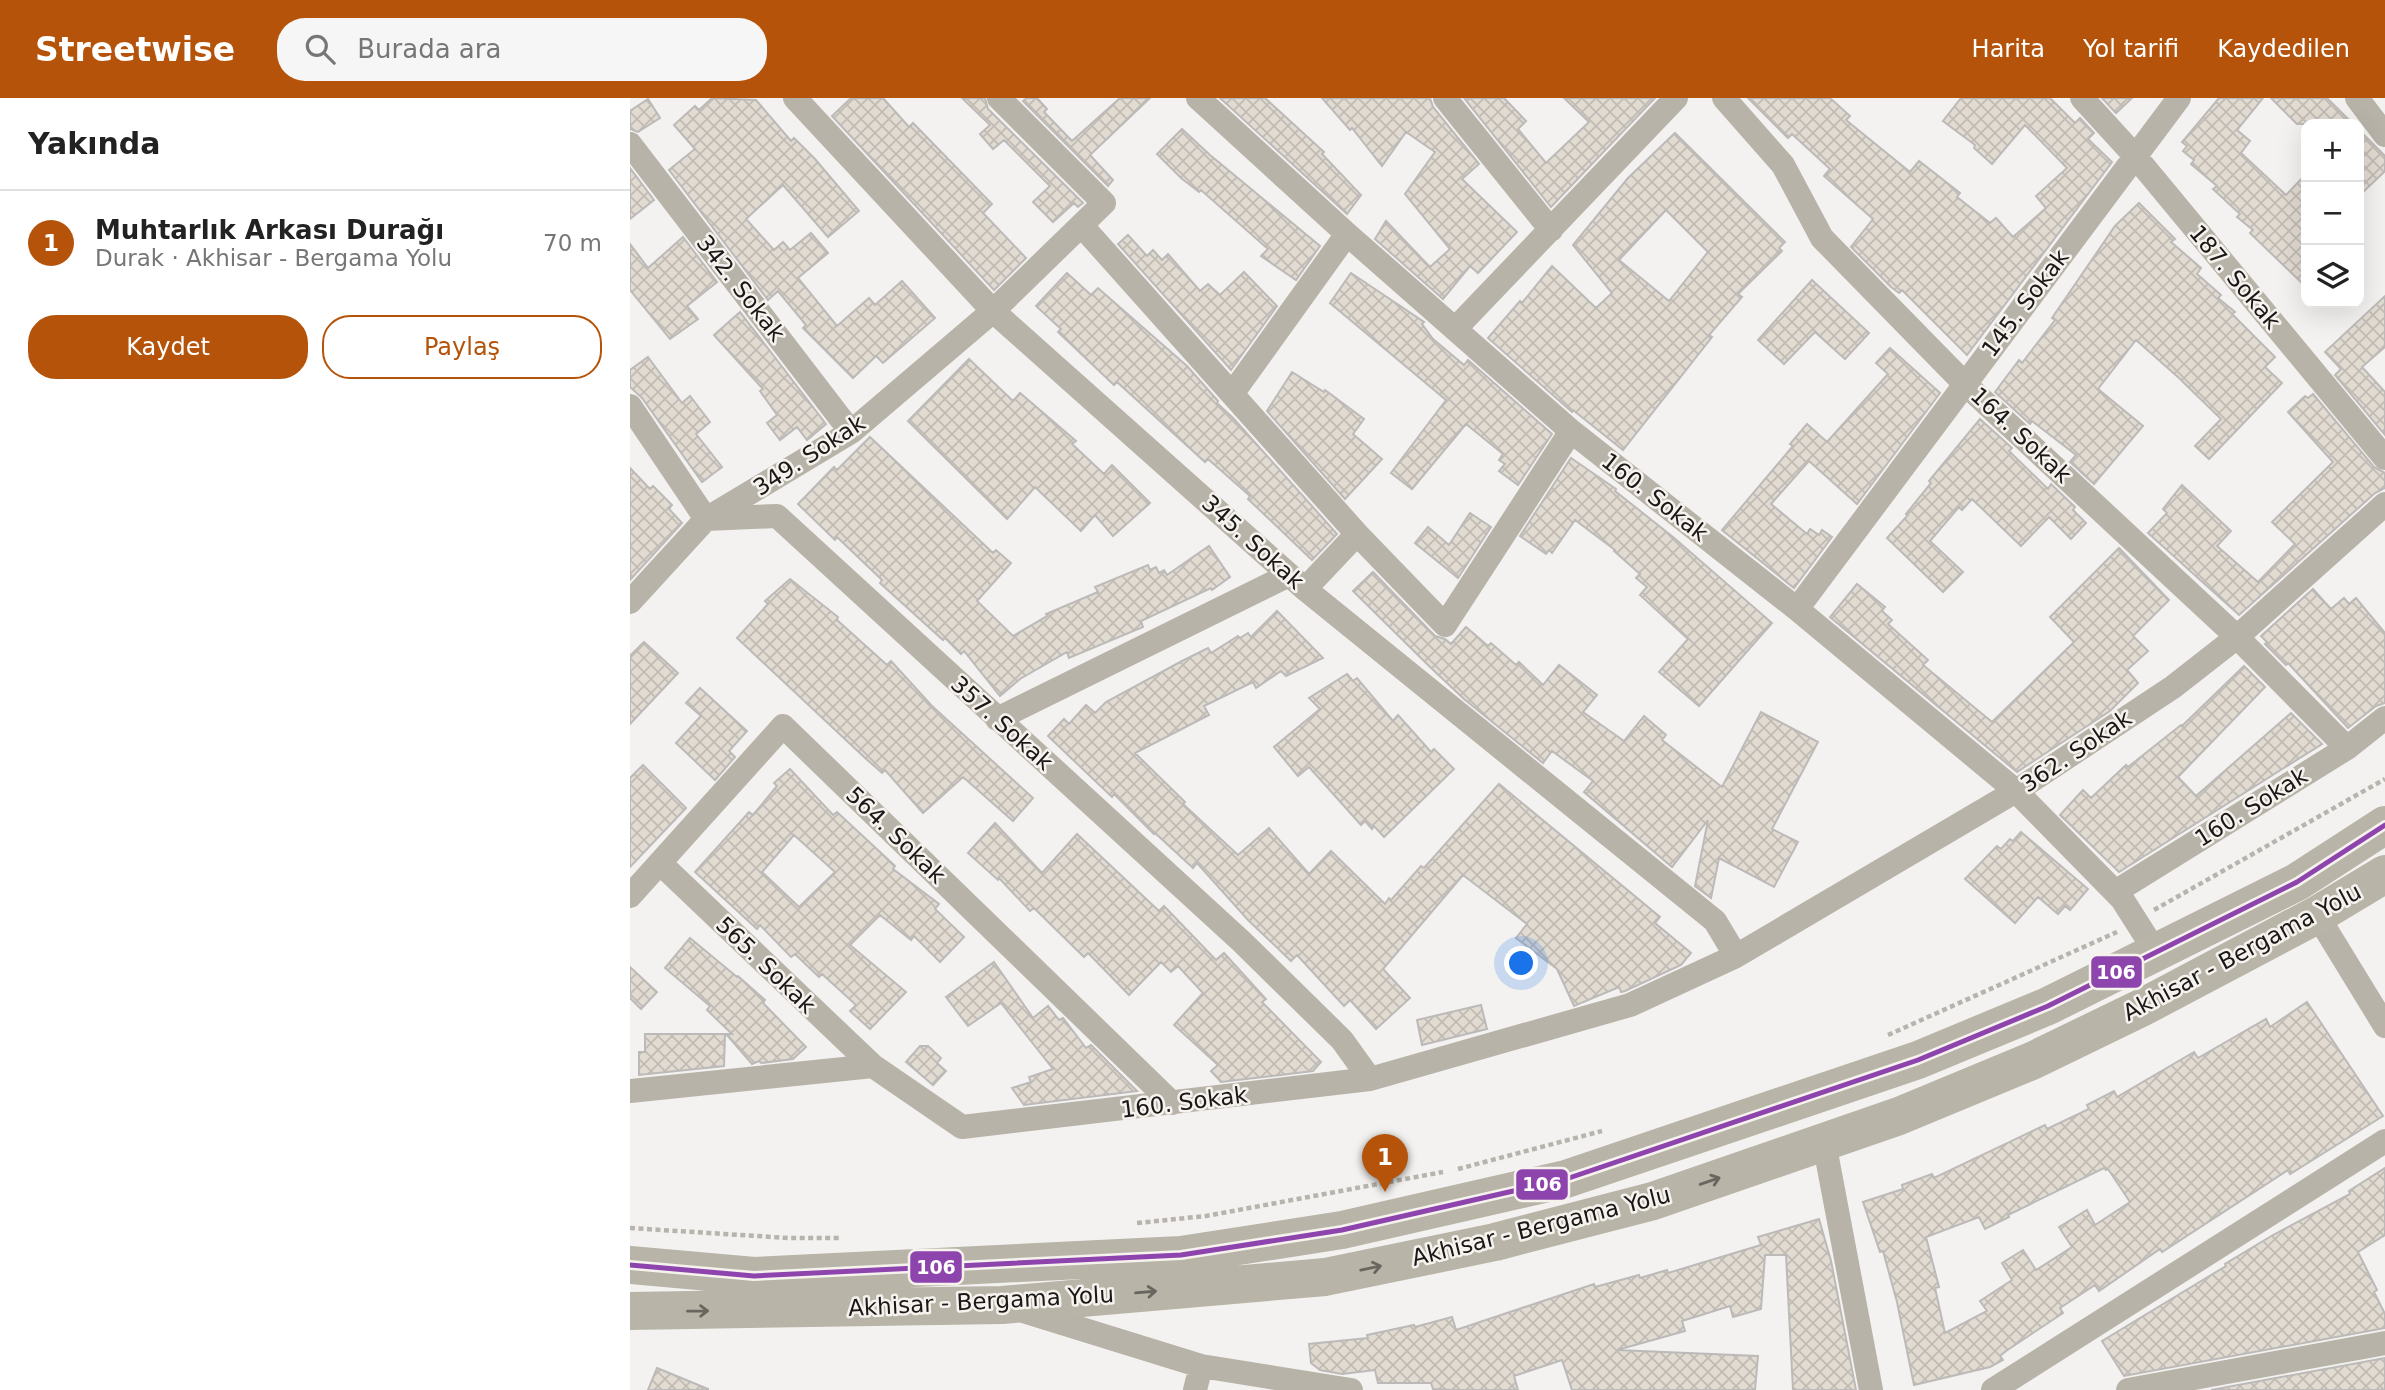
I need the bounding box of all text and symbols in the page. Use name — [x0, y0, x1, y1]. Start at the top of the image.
search box — [277, 18, 767, 81]
text: Streetwise — [35, 30, 235, 69]
icon: search — [301, 30, 339, 68]
text: Burada ara — [357, 34, 501, 64]
text: Harita — [1972, 35, 2045, 63]
text: Yol tarifi — [2083, 35, 2179, 63]
text: Kaydedilen — [2217, 35, 2350, 63]
map controls — [2301, 119, 2364, 308]
button: + — [2301, 119, 2364, 182]
text: Yakında — [28, 126, 161, 161]
button: − — [2301, 182, 2364, 245]
text: Muhtarlık Arkası Durağı — [95, 215, 444, 245]
street label: 187. Sokak — [2184, 220, 2286, 335]
text: 1 — [43, 230, 59, 256]
text: 70 m — [543, 230, 602, 256]
street label: 342. Sokak — [691, 230, 791, 347]
street label: 145. Sokak — [1976, 244, 2074, 362]
text: Durak · Akhisar - Bergama Yolu — [95, 245, 452, 271]
button: layers — [2301, 245, 2364, 308]
button: Kaydet — [28, 315, 308, 379]
button: Paylaş — [322, 315, 602, 379]
street label: 164. Sokak — [1965, 382, 2077, 488]
street label: 349. Sokak — [748, 409, 870, 501]
street label: 160. Sokak — [1597, 447, 1714, 547]
street label: 345. Sokak — [1197, 490, 1310, 595]
street label: 357. Sokak — [946, 671, 1059, 776]
street label: 362. Sokak — [2016, 704, 2137, 797]
street label: 160. Sokak — [2190, 762, 2313, 852]
street label: 564. Sokak — [841, 781, 951, 889]
street label: Akhisar - Bergama Yolu — [2118, 878, 2366, 1026]
street label: 565. Sokak — [711, 911, 821, 1019]
your location — [1504, 946, 1538, 980]
line badge: 106 — [2090, 955, 2143, 989]
text: 106 — [2096, 961, 2136, 983]
street label: 160. Sokak — [1119, 1081, 1250, 1123]
pin: 1 — [1362, 1134, 1408, 1192]
line badge: 106 — [1515, 1168, 1569, 1201]
text: 106 — [1522, 1173, 1562, 1195]
one-way arrow — [1699, 1174, 1721, 1186]
street label: Akhisar - Bergama Yolu — [1409, 1181, 1673, 1271]
line badge: 106 — [909, 1250, 963, 1284]
text: 106 — [916, 1256, 956, 1278]
one-way arrow — [1359, 1260, 1382, 1274]
street label: Akhisar - Bergama Yolu — [848, 1281, 1114, 1321]
one-way arrow — [1134, 1285, 1156, 1298]
one-way arrow — [686, 1304, 709, 1318]

